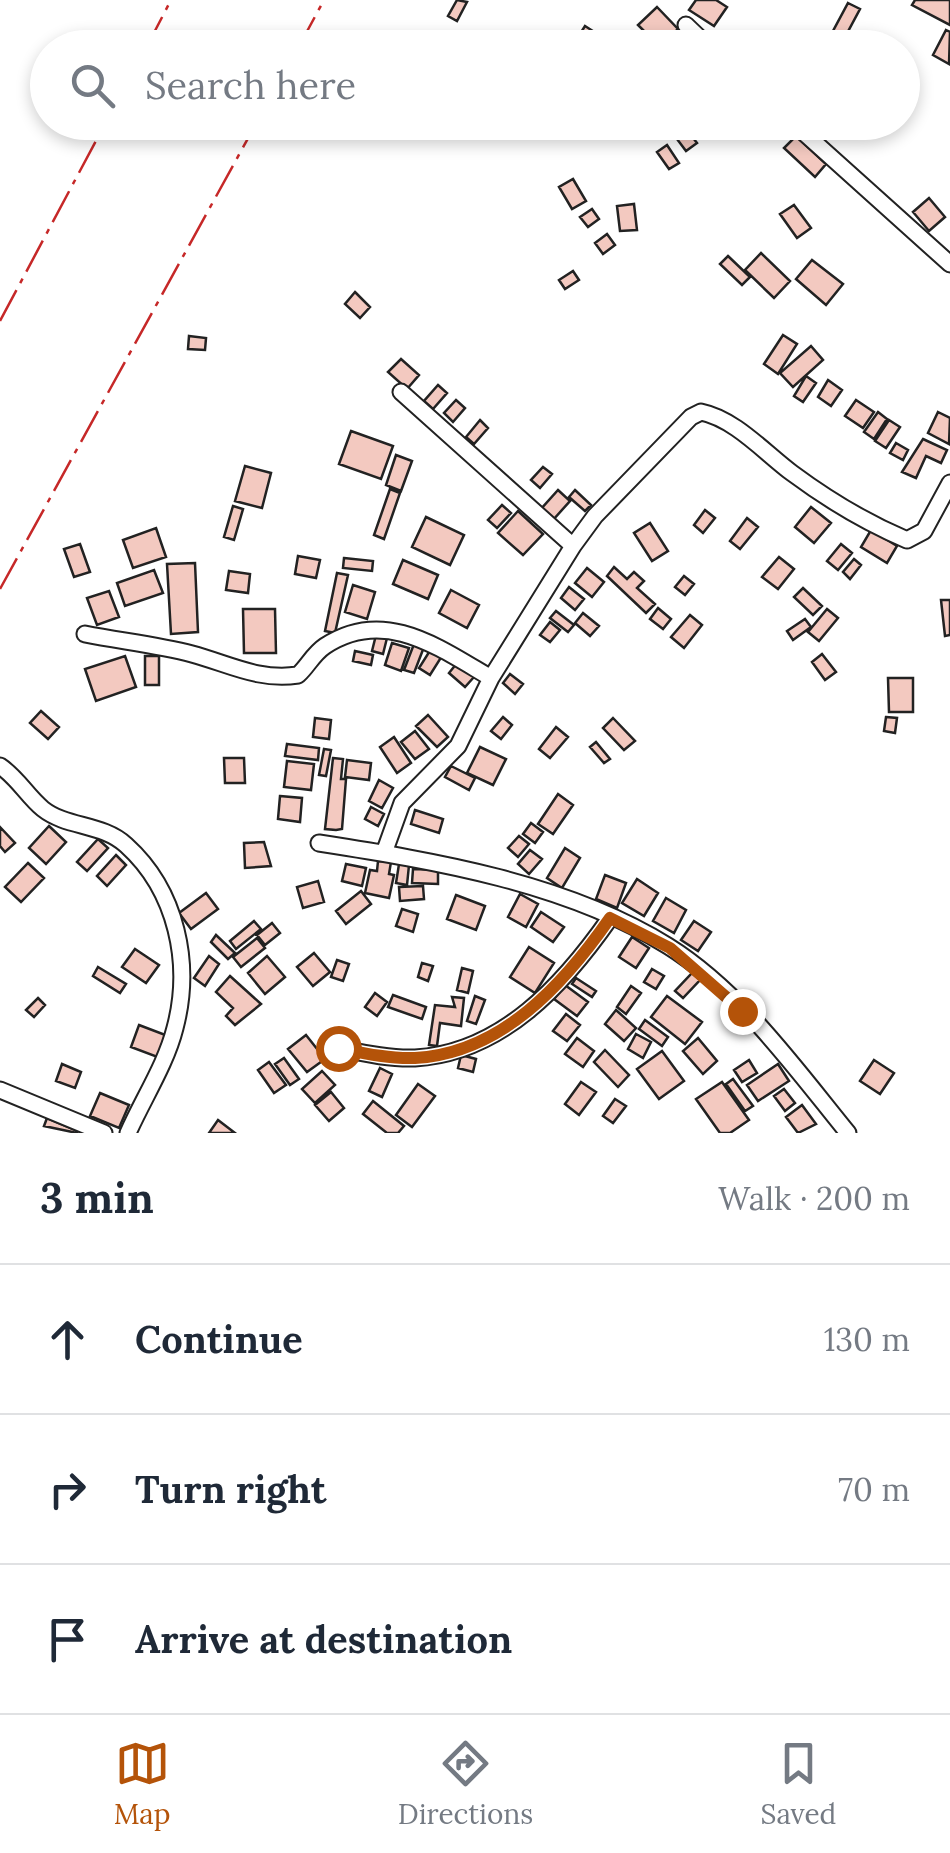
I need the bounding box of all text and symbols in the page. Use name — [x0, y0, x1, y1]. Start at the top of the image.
search box — [30, 30, 920, 140]
icon: search — [65, 58, 120, 113]
text: Search here — [145, 61, 356, 109]
route end — [720, 989, 766, 1035]
route start — [316, 1026, 362, 1072]
text: 3 min — [40, 1171, 154, 1225]
text: Walk · 200 m — [718, 1178, 910, 1219]
icon: ahead — [40, 1312, 95, 1367]
text: Continue — [135, 1315, 303, 1363]
text: 130 m — [824, 1319, 910, 1360]
icon: right — [40, 1462, 95, 1517]
text: Turn right — [135, 1465, 326, 1513]
text: 70 m — [838, 1469, 910, 1510]
icon: arrive — [40, 1612, 95, 1667]
text: Arrive at destination — [135, 1615, 512, 1663]
tab: Map — [114, 1736, 171, 1832]
tab: Directions — [398, 1736, 533, 1832]
tab: Saved — [761, 1736, 836, 1832]

